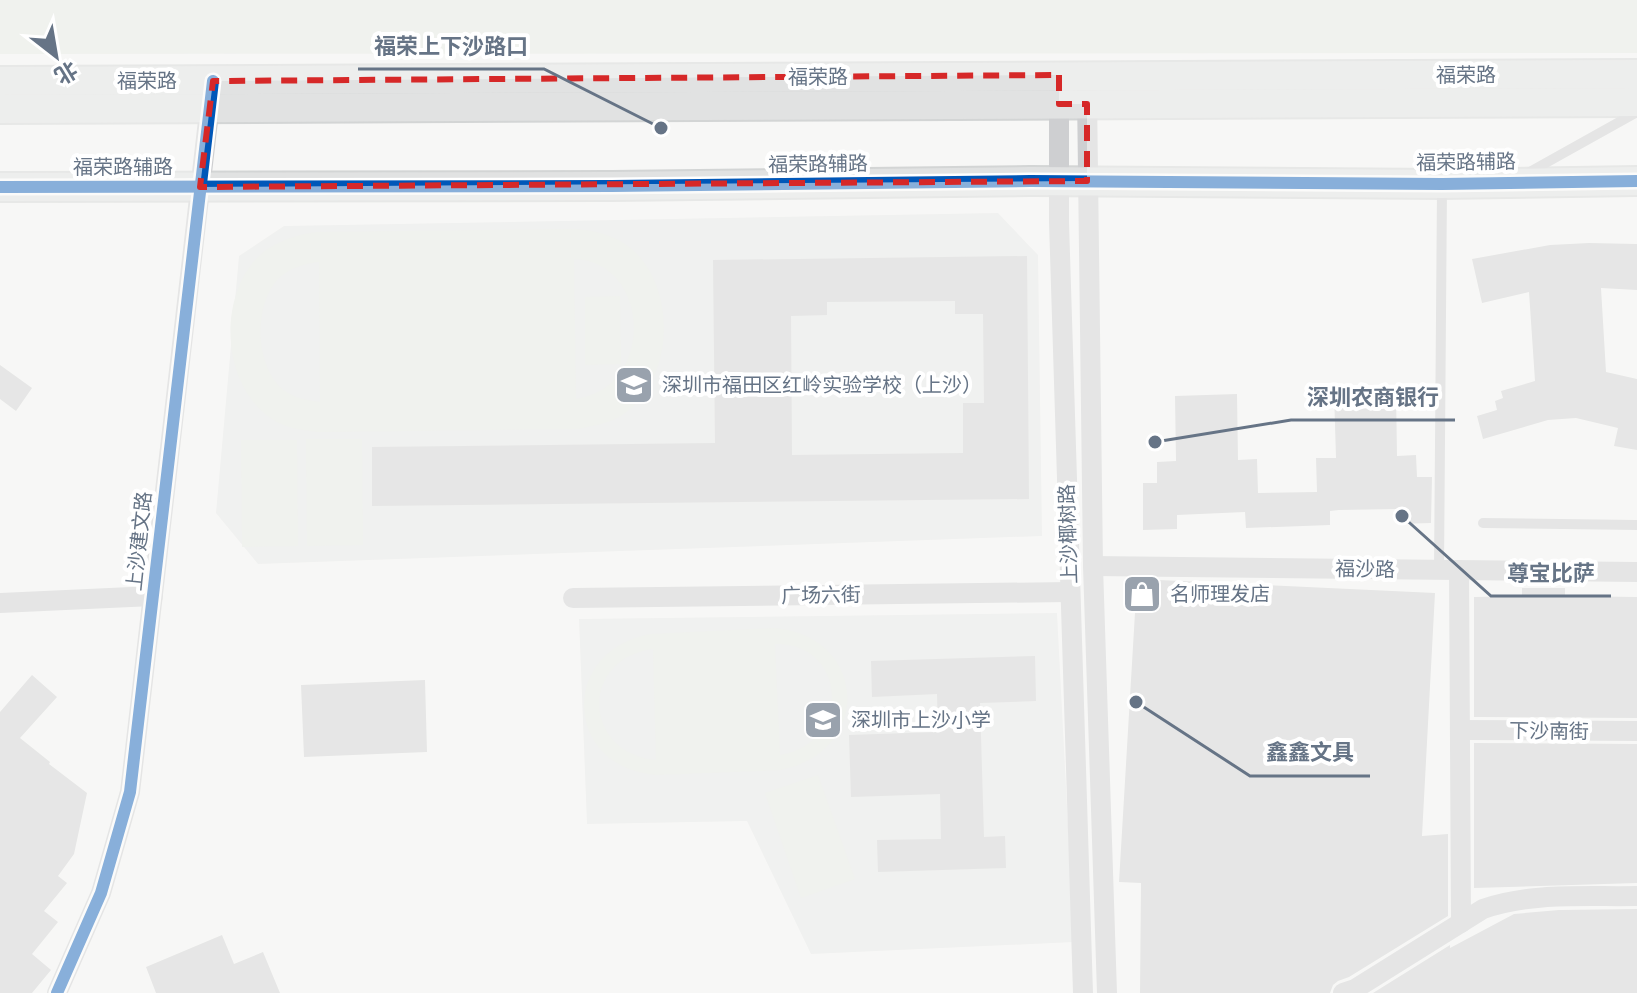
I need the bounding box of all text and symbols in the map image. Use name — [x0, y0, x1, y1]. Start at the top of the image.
north arrow — [16, 16, 96, 96]
callout: 福荣上下沙路口 — [358, 23, 544, 69]
text: 福荣上下沙路口 — [374, 34, 528, 59]
text: 北 — [50, 56, 82, 89]
street label: 福荣路 — [1436, 64, 1496, 86]
street label: 福荣路 — [788, 66, 848, 88]
street label: 福荣路 — [117, 70, 177, 92]
street label: 福荣路辅路 — [1416, 150, 1516, 174]
street label: 福荣路辅路 — [768, 152, 868, 176]
street label: 福荣路辅路 — [73, 156, 173, 178]
school or university icon: 深圳市福田区红岭实验学校（上沙） — [613, 364, 655, 406]
place label: 深圳市福田区红岭实验学校（上沙） — [662, 374, 982, 396]
callout: 深圳农商银行 — [1291, 374, 1455, 420]
text: 深圳农商银行 — [1307, 385, 1439, 410]
street label: 上沙椰树路 — [1055, 484, 1081, 584]
street label: 上沙建文路 — [123, 490, 155, 592]
callout: 尊宝比萨 — [1491, 550, 1611, 596]
street label: 福沙路 — [1335, 557, 1395, 581]
text: 尊宝比萨 — [1507, 561, 1595, 586]
shop icon: 名师理发店 — [1121, 573, 1163, 615]
street label: 广场六街 — [781, 583, 861, 607]
place label: 名师理发店 — [1170, 583, 1270, 605]
school or university icon: 深圳市上沙小学 — [802, 699, 844, 741]
place label: 深圳市上沙小学 — [851, 709, 991, 731]
street label: 下沙南街 — [1509, 719, 1589, 743]
callout: 鑫鑫文具 — [1250, 730, 1370, 776]
text: 鑫鑫文具 — [1266, 740, 1354, 765]

